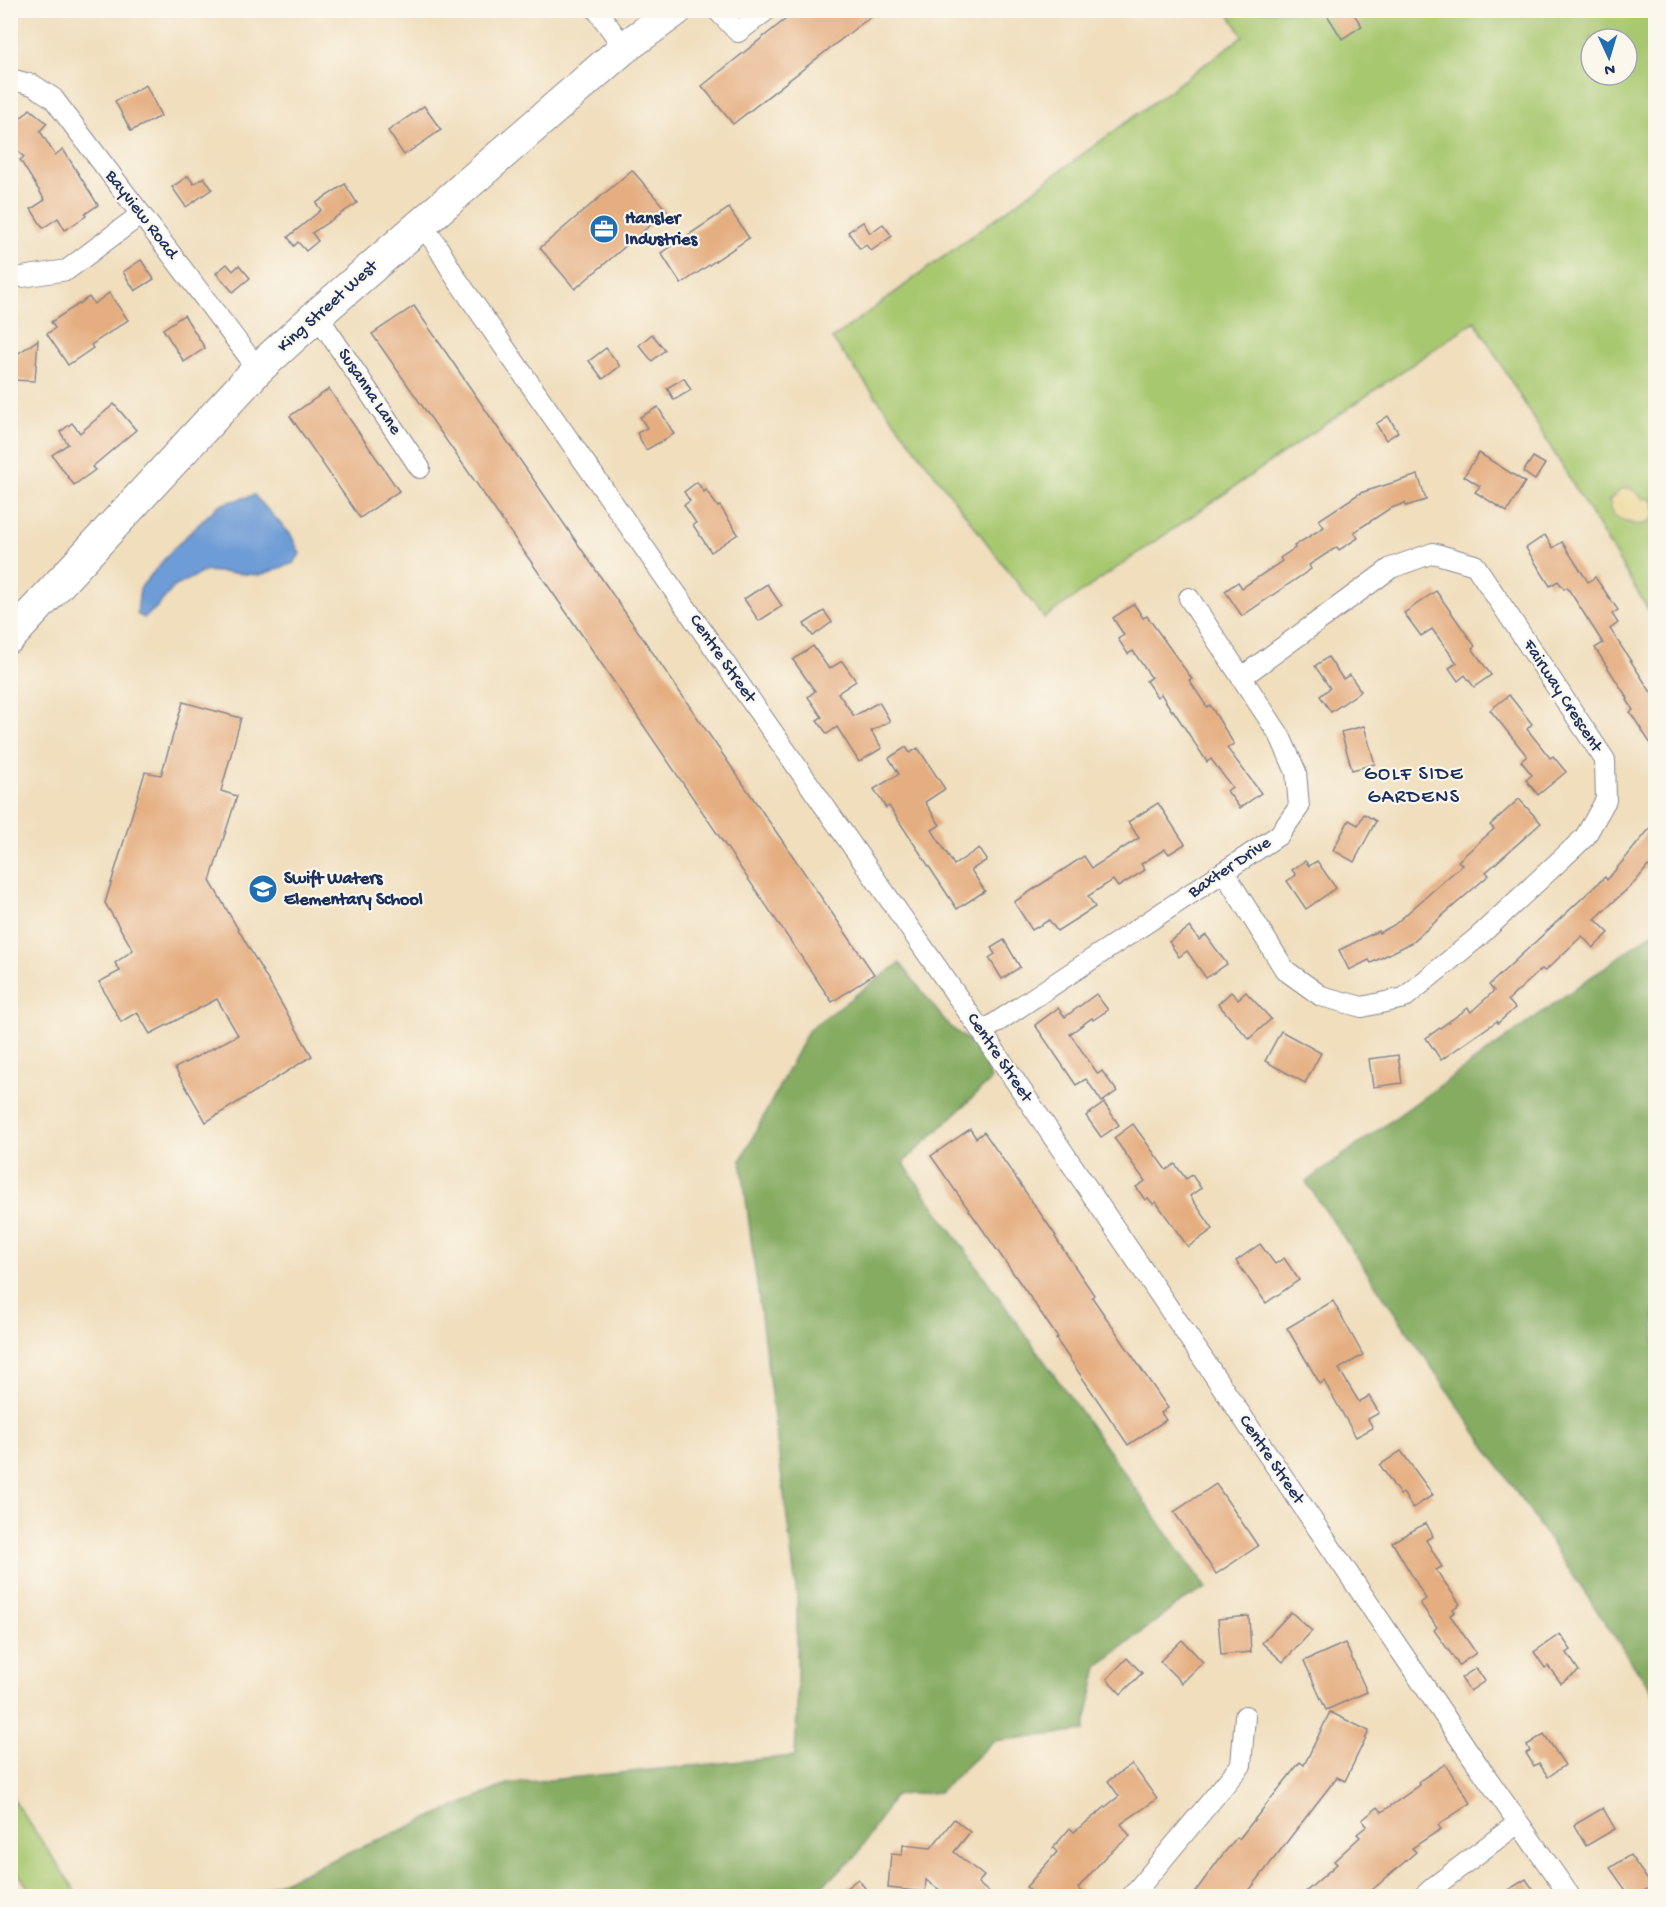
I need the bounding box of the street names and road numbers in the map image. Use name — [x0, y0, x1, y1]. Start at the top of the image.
street label: Bayview Road — [99, 166, 183, 265]
street label: King Street West — [274, 255, 384, 358]
street label: Susanna Lane — [333, 345, 406, 440]
street label: Centre Street — [684, 611, 761, 709]
street label: Fairway Crescent — [1517, 635, 1607, 758]
street label: Baxter Drive — [1184, 832, 1276, 904]
street label: Centre Street — [962, 1009, 1037, 1108]
street label: Centre Street — [1234, 1411, 1309, 1510]

